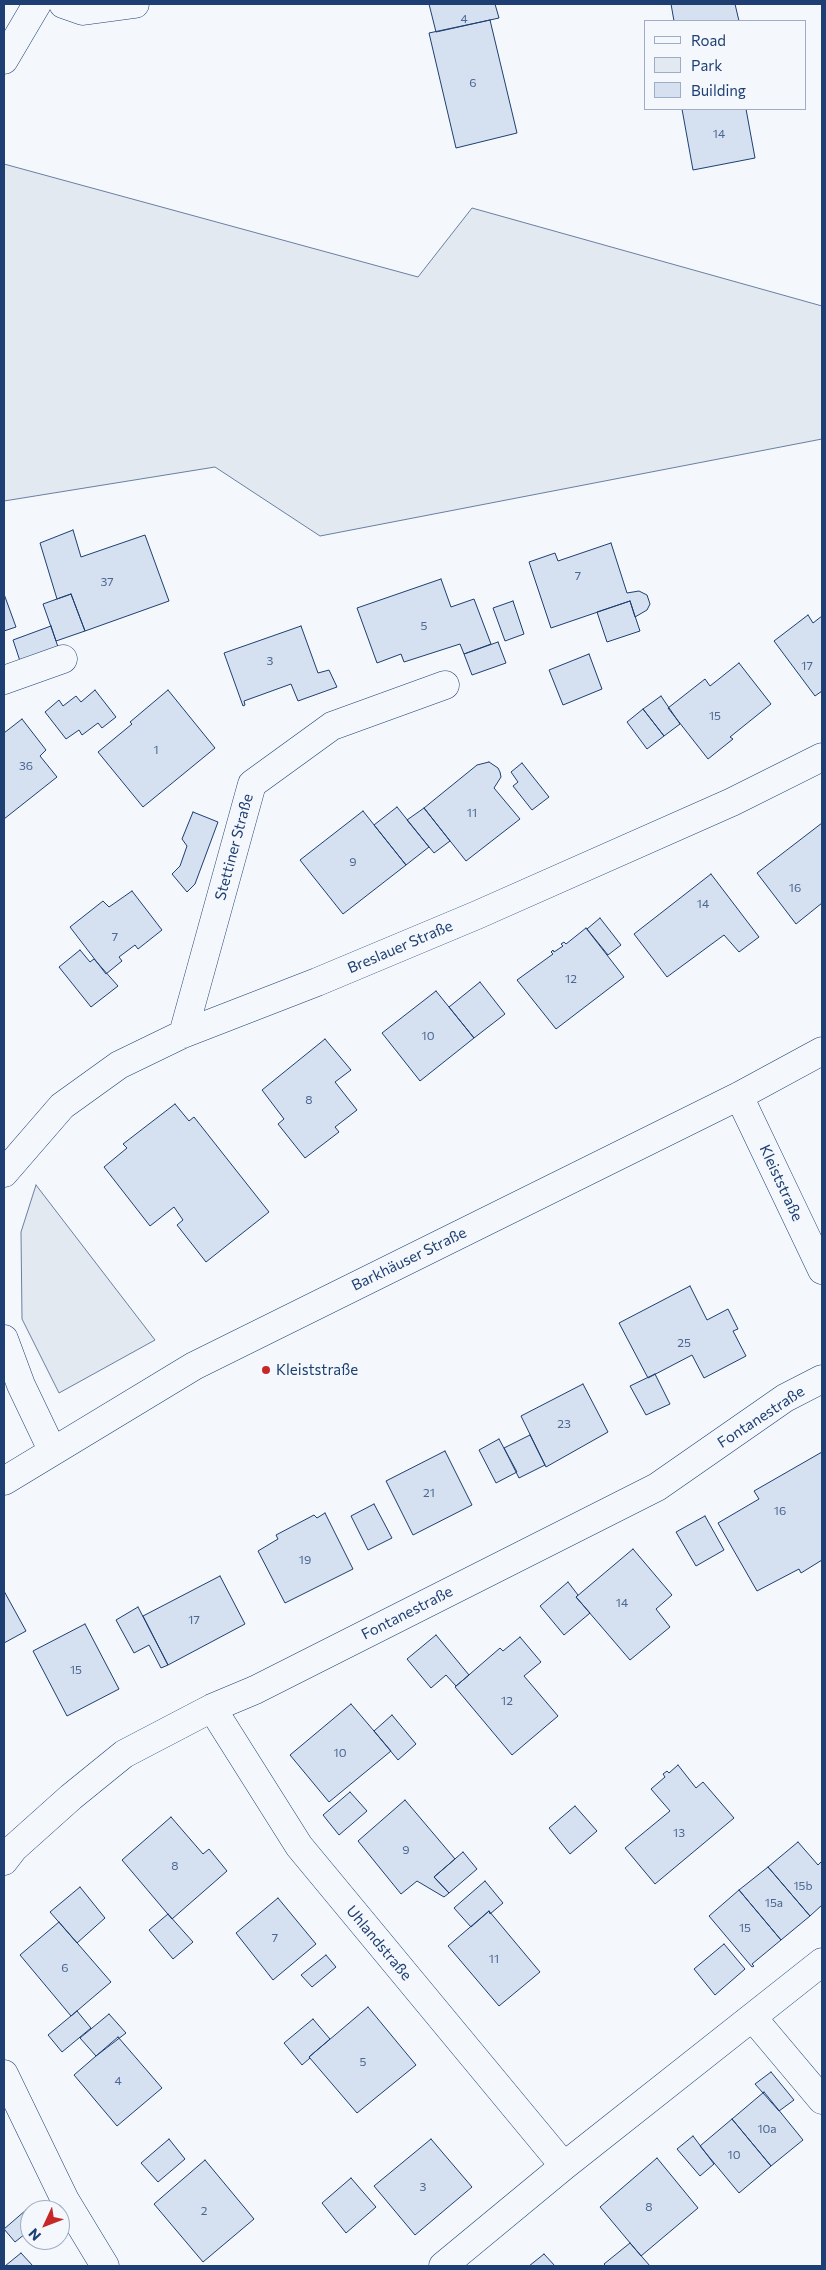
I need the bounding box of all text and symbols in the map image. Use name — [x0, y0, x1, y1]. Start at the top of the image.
house number: 4 — [460, 12, 468, 26]
legend — [644, 20, 806, 110]
text: Road — [691, 31, 726, 49]
text: Park — [691, 56, 722, 74]
house number: 6 — [469, 76, 477, 90]
text: Building — [691, 81, 746, 99]
house number: 14 — [713, 127, 725, 141]
house number: 7 — [575, 569, 581, 583]
house number: 37 — [100, 575, 114, 589]
house number: 5 — [421, 619, 427, 633]
house number: 3 — [267, 654, 273, 668]
house number: 17 — [801, 659, 813, 673]
house number: 15 — [709, 709, 721, 723]
house number: 1 — [153, 743, 159, 757]
house number: 36 — [19, 759, 33, 773]
street label: Stettiner Straße — [211, 792, 257, 902]
house number: 11 — [467, 806, 477, 820]
house number: 9 — [349, 855, 357, 869]
house number: 16 — [789, 881, 801, 895]
house number: 14 — [697, 897, 709, 911]
street label: Breslauer Straße — [345, 917, 455, 977]
house number: 7 — [112, 930, 118, 944]
house number: 12 — [565, 972, 577, 986]
house number: 10 — [422, 1029, 434, 1043]
house number: 8 — [305, 1093, 313, 1107]
street label: Kleiststraße — [755, 1142, 807, 1224]
street label: Barkhäuser Straße — [349, 1223, 469, 1295]
house number: 25 — [677, 1336, 691, 1350]
place label: Kleiststraße — [276, 1361, 358, 1379]
marker: Kleiststraße — [260, 1364, 272, 1376]
street label: Fontanestraße — [714, 1382, 808, 1452]
house number: 23 — [557, 1417, 571, 1431]
house number: 21 — [423, 1486, 435, 1500]
house number: 16 — [774, 1504, 786, 1518]
house number: 19 — [299, 1553, 311, 1567]
street label: Fontanestraße — [358, 1582, 456, 1644]
house number: 14 — [616, 1596, 628, 1610]
house number: 17 — [188, 1613, 200, 1627]
house number: 15 — [70, 1663, 82, 1677]
house number: 12 — [501, 1694, 513, 1708]
house number: 10 — [334, 1746, 346, 1760]
house number: 13 — [673, 1826, 685, 1840]
house number: 9 — [402, 1843, 410, 1857]
house number: 8 — [171, 1859, 179, 1873]
house number: 15b — [793, 1879, 813, 1893]
house number: 15a — [765, 1896, 783, 1910]
street label: Uhlandstraße — [343, 1902, 415, 1984]
house number: 15 — [739, 1921, 751, 1935]
house number: 7 — [272, 1931, 278, 1945]
house number: 11 — [489, 1952, 499, 1966]
house number: 6 — [61, 1961, 69, 1975]
house number: 5 — [360, 2055, 366, 2069]
house number: 4 — [114, 2074, 122, 2088]
house number: 10a — [757, 2122, 777, 2136]
house number: 10 — [728, 2148, 740, 2162]
house number: 3 — [420, 2180, 426, 2194]
north arrow — [20, 2200, 70, 2250]
house number: 8 — [645, 2200, 653, 2214]
house number: 2 — [201, 2204, 207, 2218]
text: N — [25, 2225, 44, 2245]

